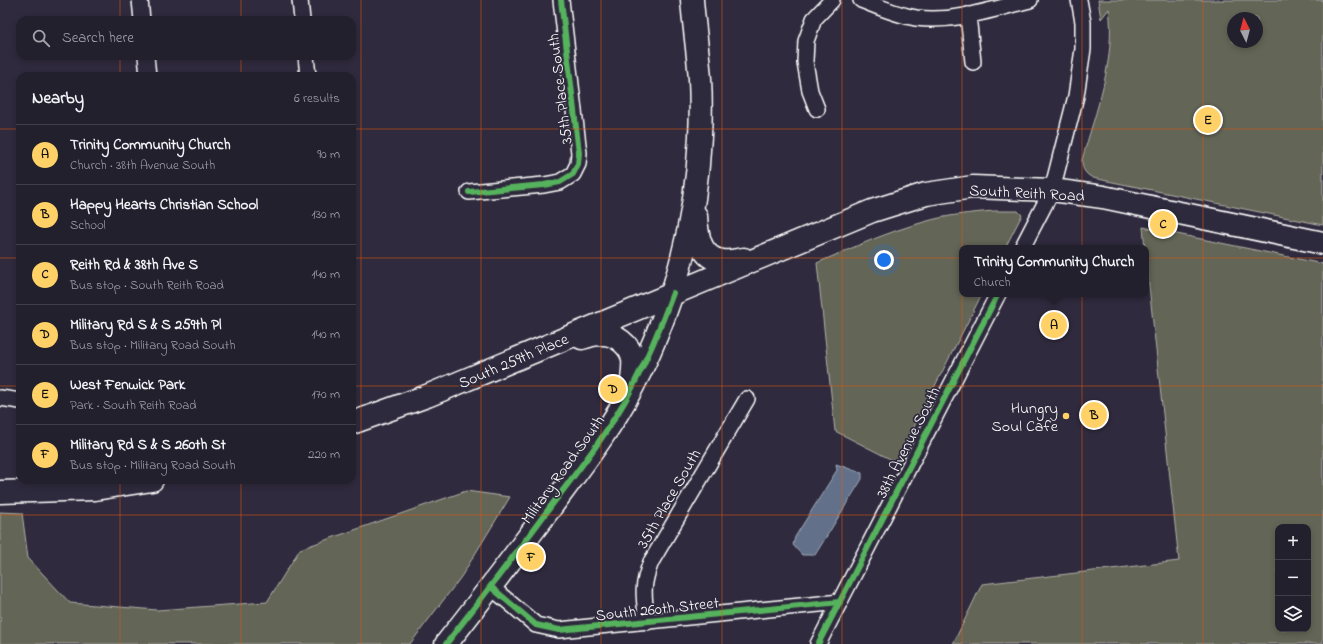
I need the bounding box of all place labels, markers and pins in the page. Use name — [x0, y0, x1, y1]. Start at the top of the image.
pin: E — [1195, 105, 1221, 135]
pin: C — [1150, 209, 1176, 239]
pin: A — [1041, 310, 1067, 340]
pin: D — [600, 374, 626, 404]
place label: Hungry Soul Cafe — [992, 397, 1059, 439]
pin: B — [1081, 400, 1107, 430]
marker: Hungry Soul Cafe — [1061, 411, 1071, 421]
pin: F — [518, 542, 544, 572]

